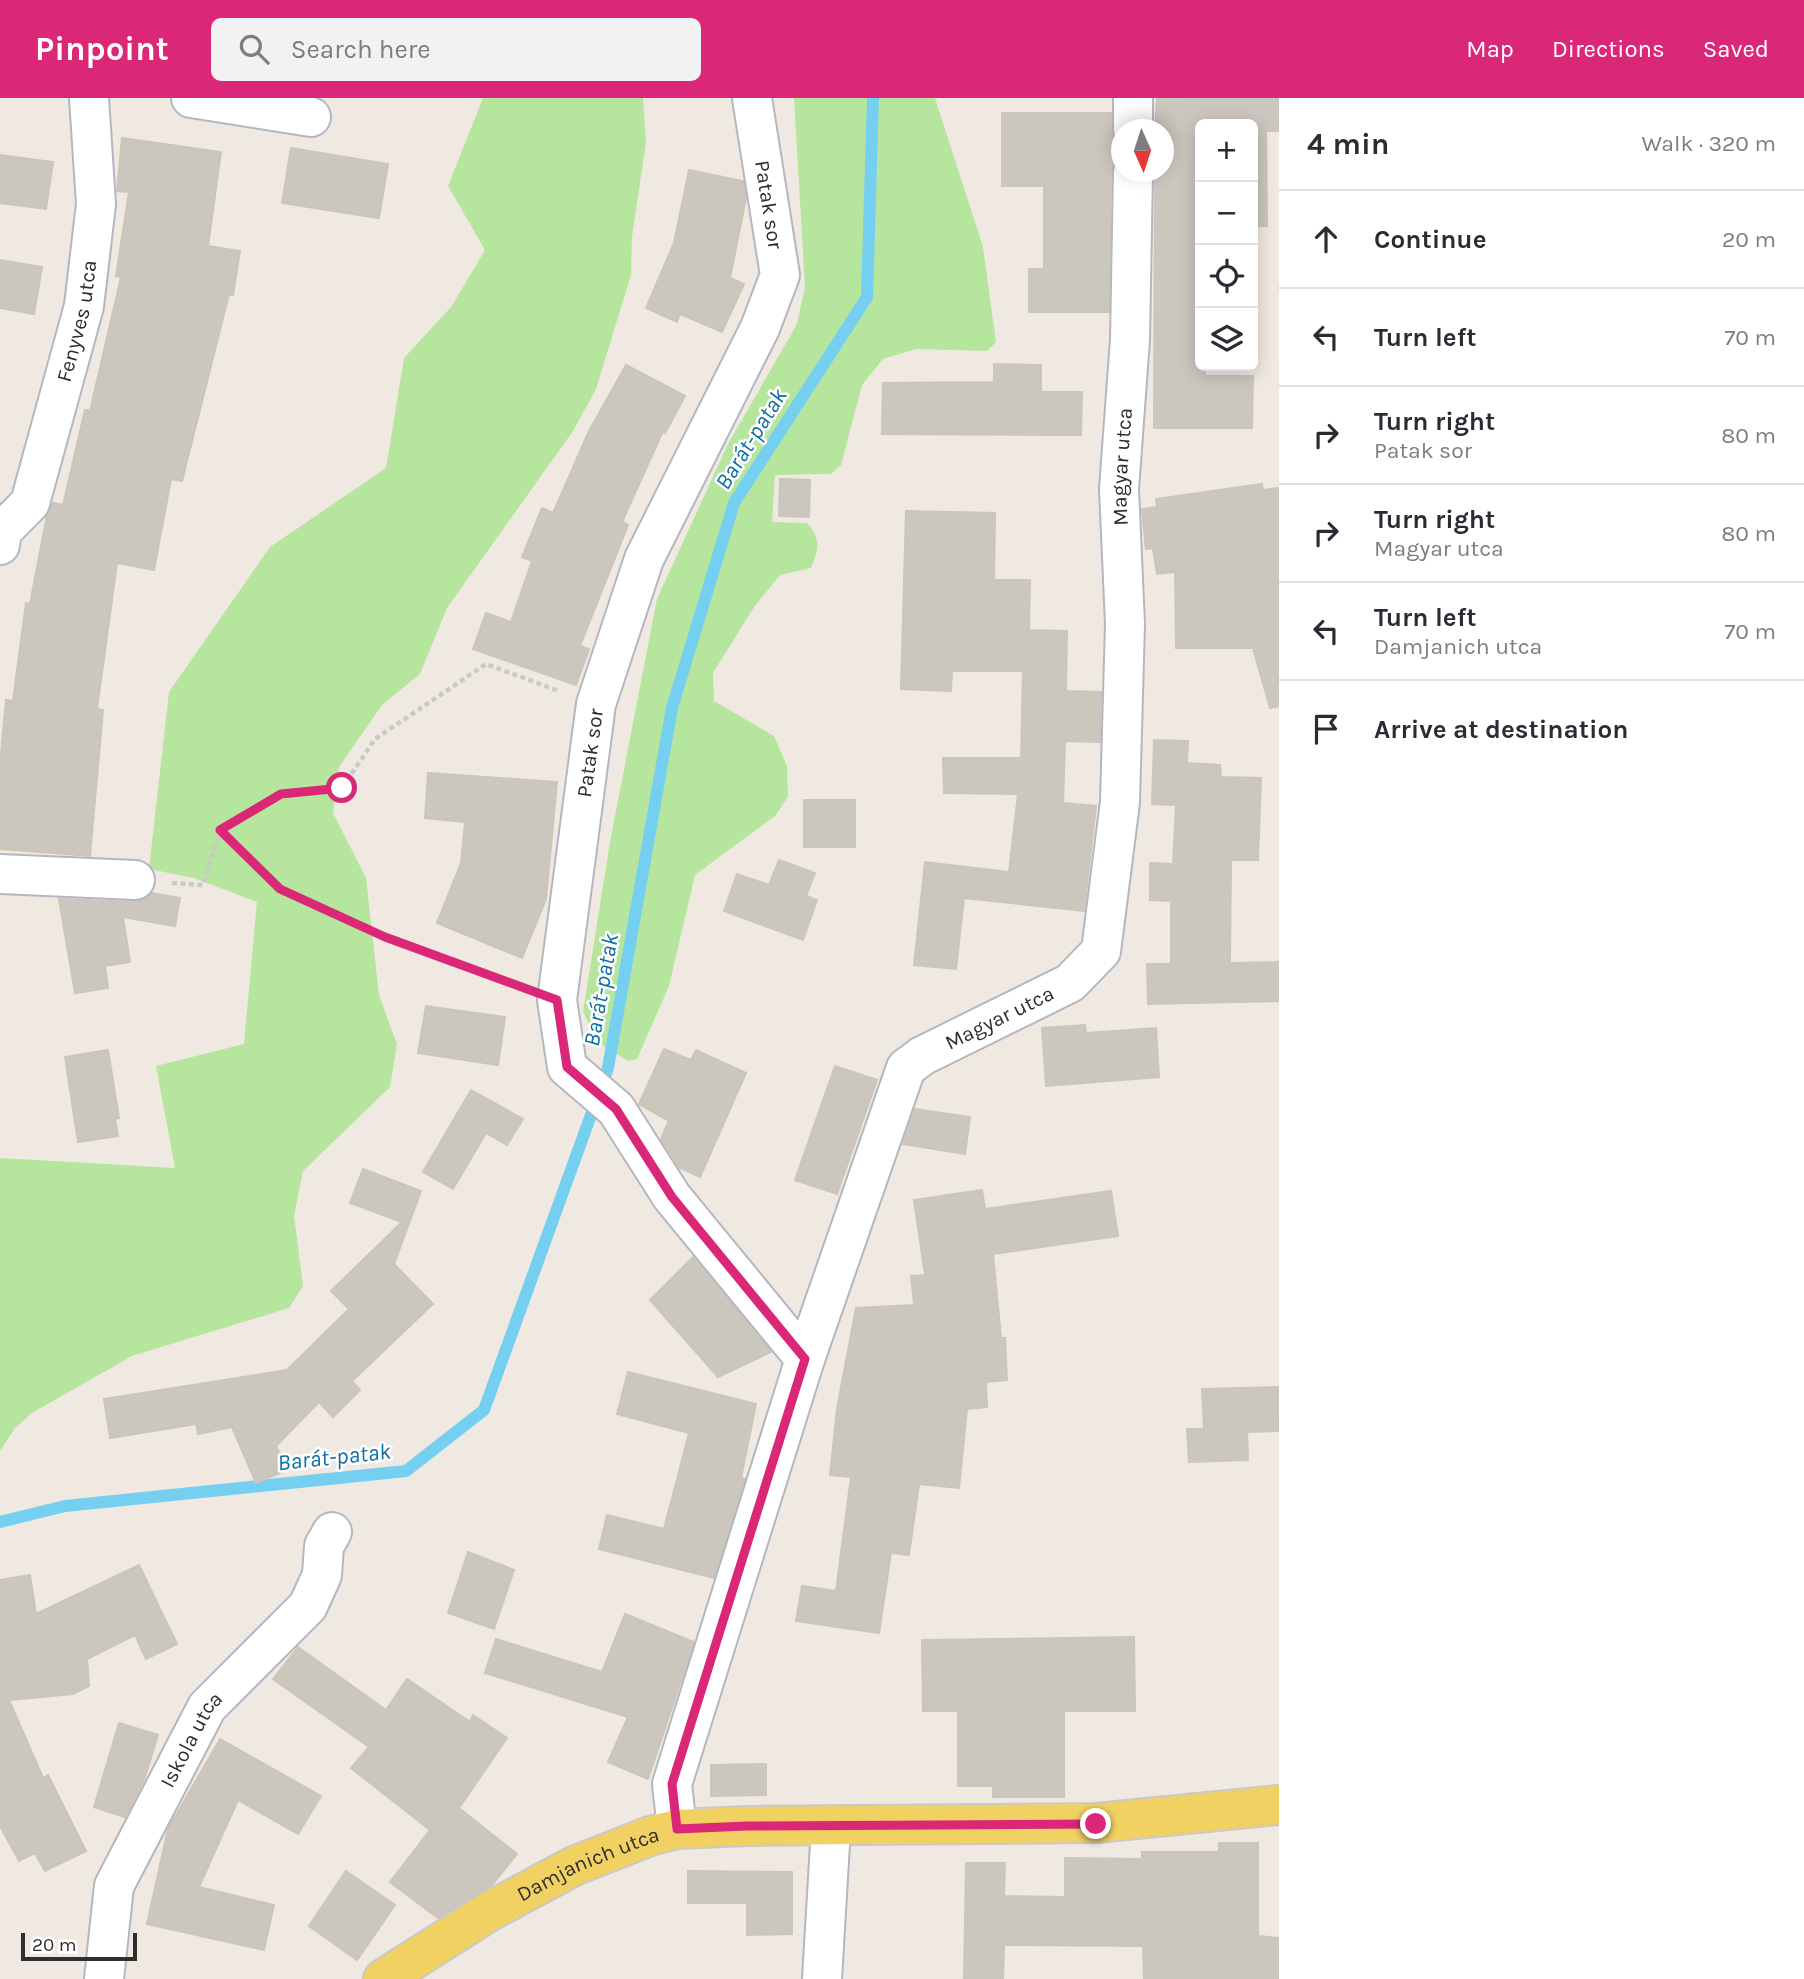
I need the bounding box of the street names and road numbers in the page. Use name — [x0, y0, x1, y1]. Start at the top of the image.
street label: Patak sor — [750, 159, 788, 251]
street label: Fenyves utca — [52, 259, 101, 384]
street label: Magyar utca — [1107, 407, 1137, 526]
street label: Patak sor — [572, 707, 608, 799]
street label: Magyar utca — [941, 981, 1058, 1055]
street label: Iskola utca — [155, 1687, 227, 1792]
street label: Damjanich utca — [513, 1822, 662, 1906]

